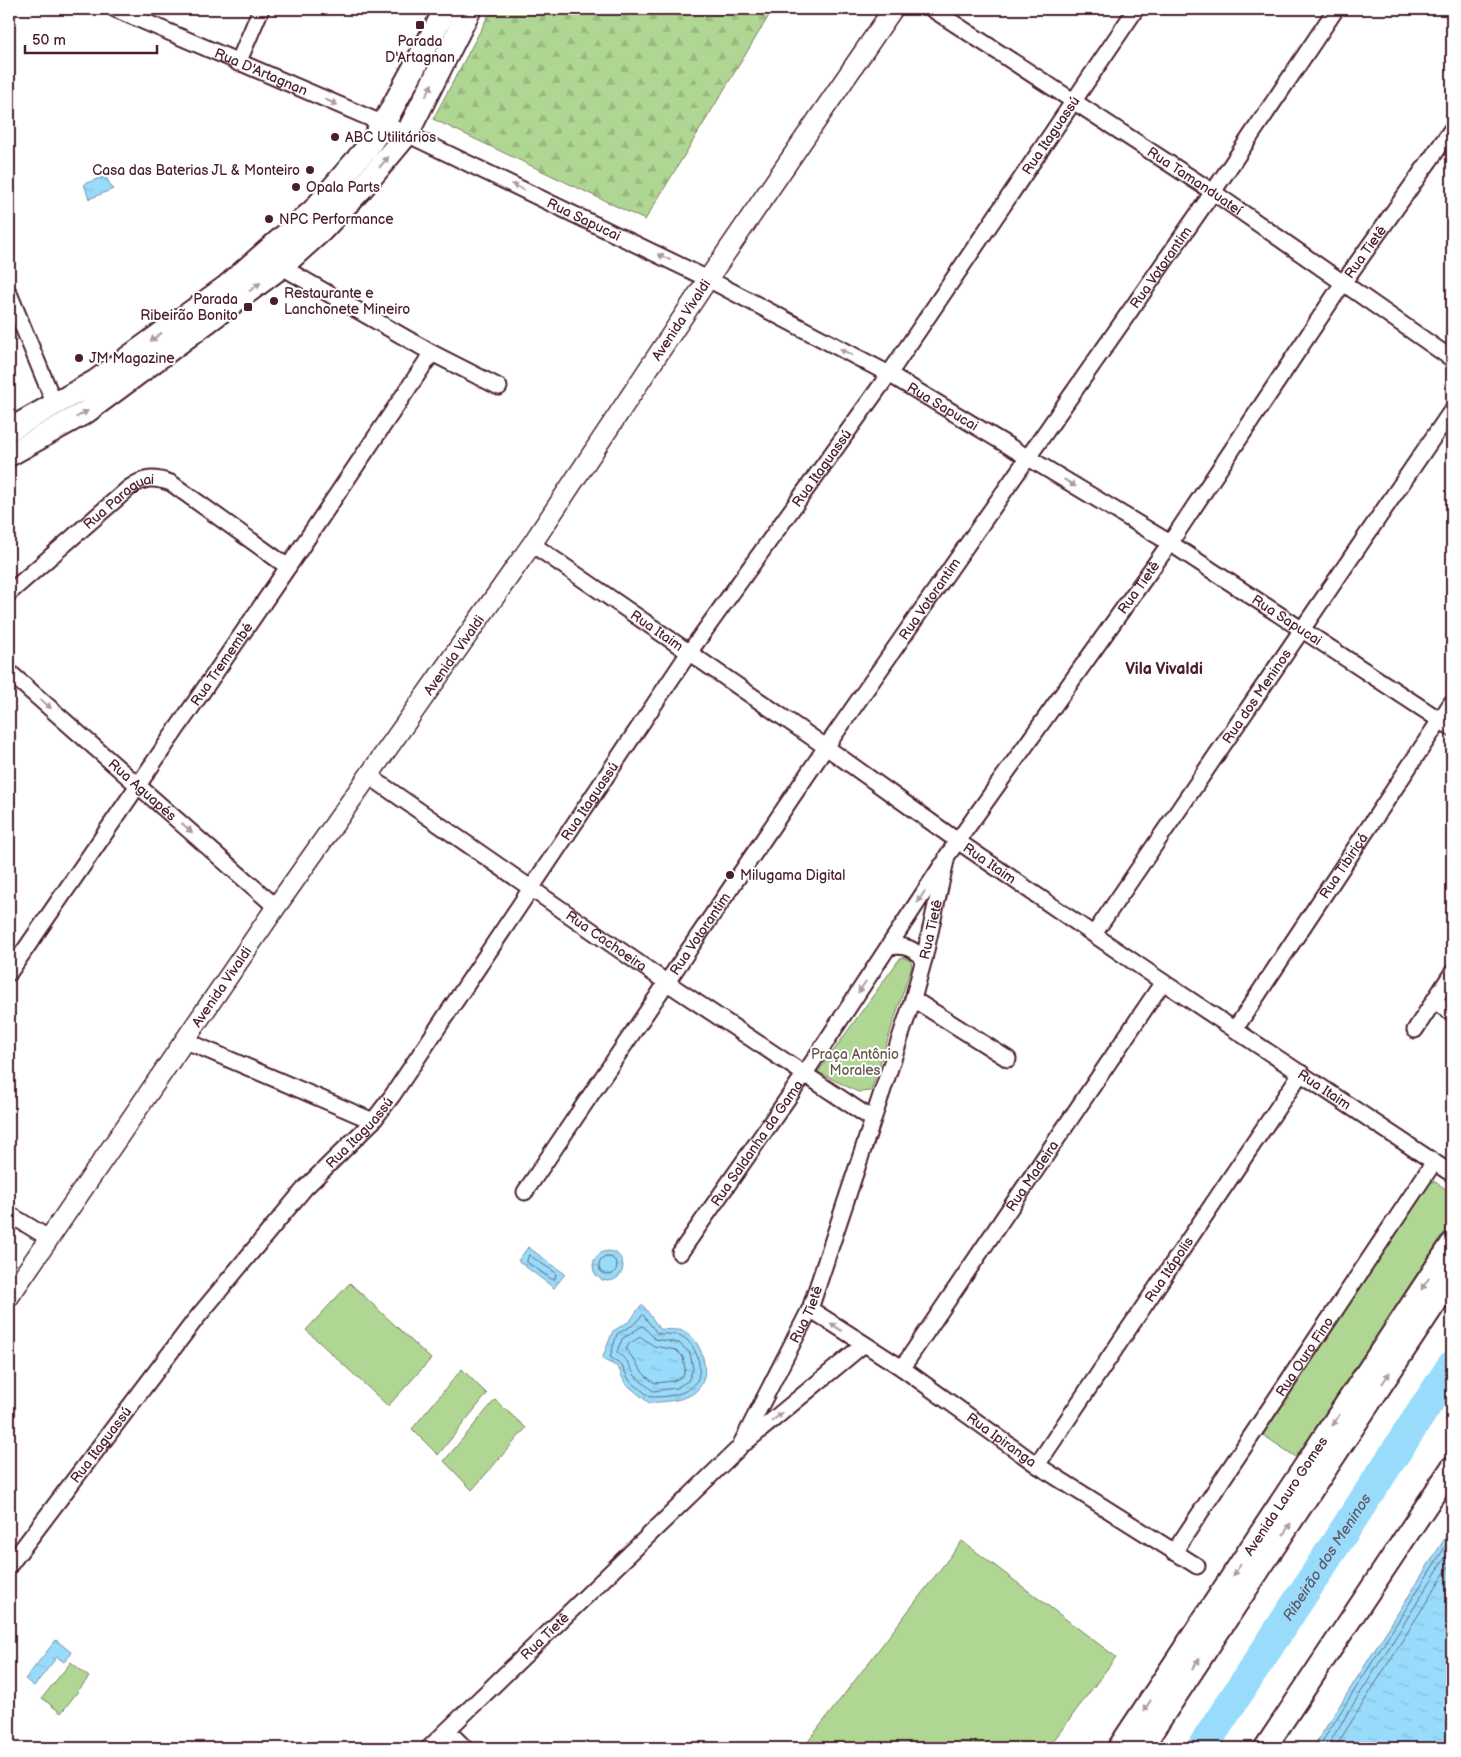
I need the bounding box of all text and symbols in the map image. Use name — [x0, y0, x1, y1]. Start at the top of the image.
marker: Parada D'Artagnan — [414, 19, 426, 31]
scale bar — [25, 22, 158, 54]
text: 50 m — [32, 31, 66, 50]
place label: Parada D'Artagnan — [385, 33, 455, 66]
street label: Rua D'Artagnan — [212, 44, 310, 99]
one-way arrow — [425, 83, 433, 97]
street label: Rua Itaguassú — [1018, 93, 1083, 178]
one-way arrow — [324, 98, 338, 106]
place label: ABC Utilitários — [345, 129, 436, 146]
marker: ABC Utilitários — [329, 131, 341, 143]
street label: Rua Tamanduateí — [1144, 143, 1246, 219]
one-way arrow — [379, 156, 390, 169]
place label: Casa das Baterias JL & Monteiro — [92, 162, 300, 179]
marker: Casa das Baterias JL & Monteiro — [304, 164, 316, 176]
place label: Opala Parts — [306, 179, 380, 196]
marker: Opala Parts — [290, 181, 302, 193]
one-way arrow — [510, 183, 525, 191]
street label: Rua Sapucai — [544, 194, 624, 244]
place label: NPC Performance — [279, 211, 394, 228]
marker: NPC Performance — [263, 213, 275, 225]
street label: Rua Tietê — [1341, 222, 1390, 282]
street label: Rua Votorantim — [1126, 223, 1195, 312]
one-way arrow — [657, 253, 671, 261]
street label: Avenida Vivaldi — [648, 276, 714, 364]
one-way arrow — [248, 281, 261, 292]
place label: Restaurante e Lanchonete Mineiro — [284, 285, 410, 318]
place label: Parada Ribeirão Bonito — [140, 291, 238, 324]
marker: Restaurante e Lanchonete Mineiro — [268, 295, 280, 307]
marker: Parada Ribeirão Bonito — [242, 301, 254, 313]
one-way arrow — [150, 332, 163, 342]
one-way arrow — [839, 347, 853, 356]
place label: JM Magazine — [89, 350, 175, 367]
marker: JM Magazine — [73, 352, 85, 364]
street label: Rua Sapucai — [904, 378, 982, 434]
one-way arrow — [76, 410, 89, 419]
street label: Rua Itaguassú — [788, 426, 855, 510]
street label: Rua Paraguai — [80, 470, 154, 533]
one-way arrow — [1063, 479, 1076, 488]
street label: Rua Votorantim — [895, 554, 964, 643]
street label: Rua Tietê — [1114, 557, 1163, 617]
street label: Rua Sapucai — [1249, 591, 1325, 649]
street label: Rua Itaim — [627, 606, 687, 655]
street label: Avenida Vivaldi — [420, 612, 488, 698]
street label: Rua Tremembé — [187, 618, 256, 709]
street label: Rua dos Meninos — [1218, 646, 1295, 747]
district label: Vila Vivaldi — [1125, 660, 1203, 679]
one-way arrow — [39, 698, 51, 710]
street label: Rua Aguapés — [105, 755, 180, 824]
street label: Rua Itaguassú — [557, 759, 622, 844]
one-way arrow — [181, 823, 194, 834]
street label: Rua Tibiriçá — [1316, 830, 1371, 902]
street label: Rua Itaim — [960, 839, 1020, 887]
place label: Milugama Digital — [740, 867, 845, 884]
marker: Milugama Digital — [724, 869, 736, 881]
street label: Rua Votorantim — [666, 889, 734, 978]
one-way arrow — [916, 891, 926, 904]
street label: Rua Tietê — [916, 897, 946, 961]
street label: Rua Cachoeira — [563, 907, 650, 975]
street label: Avenida Vivaldi — [188, 943, 255, 1030]
one-way arrow — [858, 981, 867, 994]
park label: Praça Antônio Morales — [811, 1046, 899, 1079]
street label: Rua Itaim — [1295, 1065, 1354, 1113]
street label: Rua Saldanha da Gama — [707, 1077, 806, 1209]
street label: Rua Itaguassú — [322, 1094, 397, 1171]
street label: Rua Madeira — [1002, 1137, 1062, 1214]
street label: Rua Itápolis — [1141, 1233, 1197, 1305]
one-way arrow — [1421, 1278, 1430, 1291]
street label: Rua Tietê — [786, 1283, 826, 1346]
street label: Rua Ouro Fino — [1272, 1313, 1337, 1399]
one-way arrow — [830, 1322, 843, 1332]
one-way arrow — [1381, 1372, 1390, 1385]
street label: Rua Itaguassú — [66, 1403, 135, 1486]
street label: Rua Ipiranga — [963, 1409, 1040, 1470]
one-way arrow — [770, 1412, 783, 1423]
one-way arrow — [1331, 1413, 1341, 1427]
street label: Avenida Lauro Gomes — [1240, 1433, 1331, 1559]
water label: Ribeirão dos Meninos — [1278, 1490, 1376, 1624]
one-way arrow — [1282, 1522, 1291, 1535]
one-way arrow — [1232, 1564, 1242, 1577]
street label: Rua Tietê — [517, 1608, 573, 1663]
one-way arrow — [1192, 1657, 1201, 1670]
one-way arrow — [1142, 1699, 1152, 1712]

